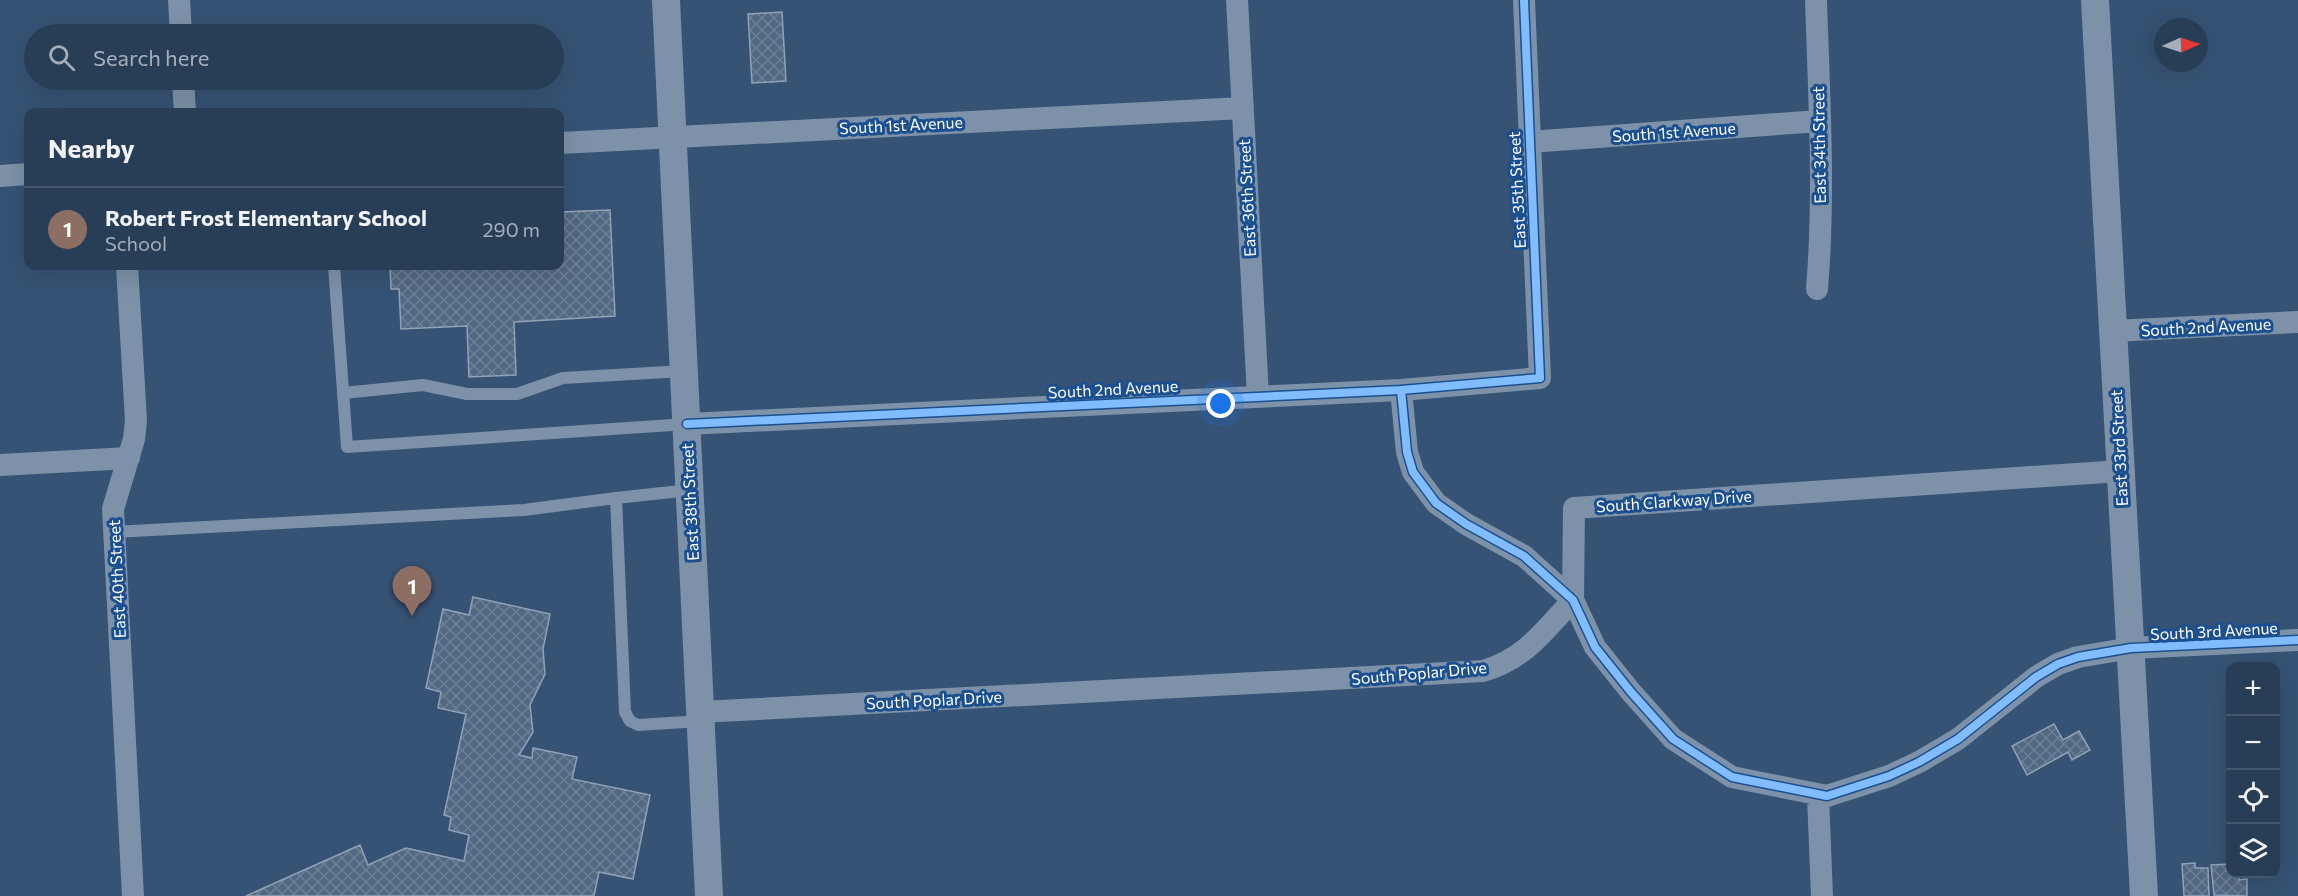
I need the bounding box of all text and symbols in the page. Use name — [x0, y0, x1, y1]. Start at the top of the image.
north arrow — [2154, 18, 2208, 72]
search box — [24, 24, 564, 90]
icon: search — [45, 41, 78, 74]
text: Search here — [93, 44, 209, 71]
street label: East 34th Street — [1808, 86, 1829, 204]
street label: South 1st Avenue — [839, 112, 963, 137]
street label: South 1st Avenue — [1612, 118, 1736, 145]
street label: East 35th Street — [1504, 131, 1529, 249]
text: Nearby — [48, 132, 135, 163]
street label: East 36th Street — [1234, 138, 1259, 257]
text: Robert Frost Elementary School — [105, 204, 427, 231]
text: 1 — [63, 217, 72, 241]
text: 290 m — [482, 217, 540, 241]
text: School — [105, 231, 167, 255]
street label: South 2nd Avenue — [2140, 314, 2272, 339]
street label: South 2nd Avenue — [1047, 376, 1179, 401]
your location — [1206, 389, 1235, 418]
street label: East 33rd Street — [2106, 389, 2131, 507]
street label: East 38th Street — [677, 442, 702, 561]
street label: South Clarkway Drive — [1596, 486, 1752, 515]
street label: East 40th Street — [104, 519, 129, 639]
pin: 1 — [392, 566, 432, 616]
street label: South 3rd Avenue — [2150, 618, 2278, 643]
street label: South Poplar Drive — [1350, 657, 1488, 688]
map controls — [2226, 662, 2280, 878]
button: + — [2226, 662, 2280, 716]
street label: South Poplar Drive — [866, 686, 1002, 713]
button: − — [2226, 716, 2280, 770]
button: locate — [2226, 770, 2280, 824]
button: layers — [2226, 824, 2280, 878]

